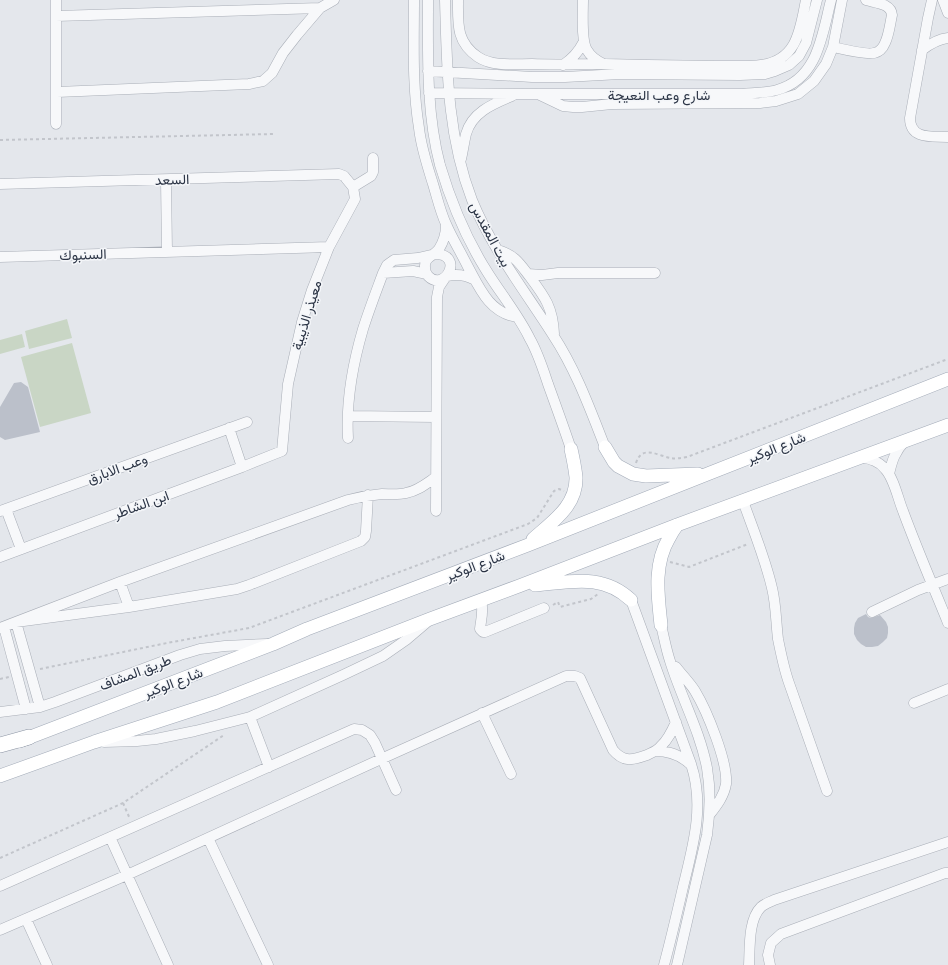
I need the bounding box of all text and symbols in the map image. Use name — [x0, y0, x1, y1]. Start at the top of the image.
street label: شارع وعب النعيجة — [608, 84, 710, 106]
street label: السعد — [154, 168, 190, 190]
street label: بيت المقدس — [465, 197, 517, 271]
street label: السنبوك — [59, 243, 107, 265]
street label: معيذر الذيبية — [285, 277, 327, 353]
street label: شارع الوكير — [742, 426, 809, 470]
street label: وعب الابارق — [84, 447, 150, 489]
street label: ابن الشاطر — [109, 484, 172, 524]
street label: شارع الوكير — [441, 544, 508, 587]
street label: طريق المشاف — [96, 649, 174, 695]
street label: شارع الوكير — [139, 661, 206, 704]

